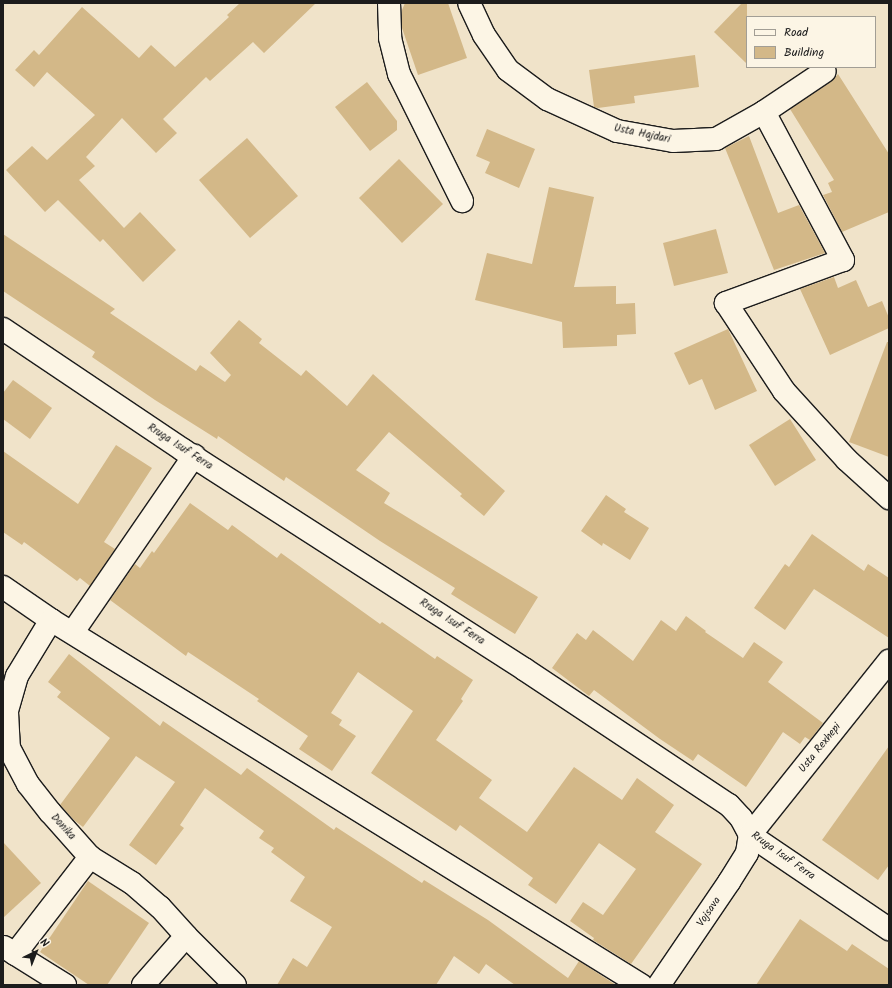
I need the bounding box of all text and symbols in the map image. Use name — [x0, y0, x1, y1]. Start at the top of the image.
legend — [746, 16, 876, 68]
text: Road — [784, 23, 808, 42]
text: Building — [784, 43, 824, 62]
street label: Usta Hajdari — [613, 122, 671, 146]
street label: Rruga Isuf Ferra — [145, 421, 215, 473]
street label: Rruga Isuf Ferra — [417, 596, 487, 648]
street label: Usta Rexhepi — [796, 721, 844, 775]
street label: Donika — [48, 811, 78, 843]
street label: Rruga Isuf Ferra — [748, 829, 818, 883]
street label: Vojsava — [694, 895, 724, 929]
north arrow — [16, 932, 56, 972]
text: N — [35, 934, 53, 952]

